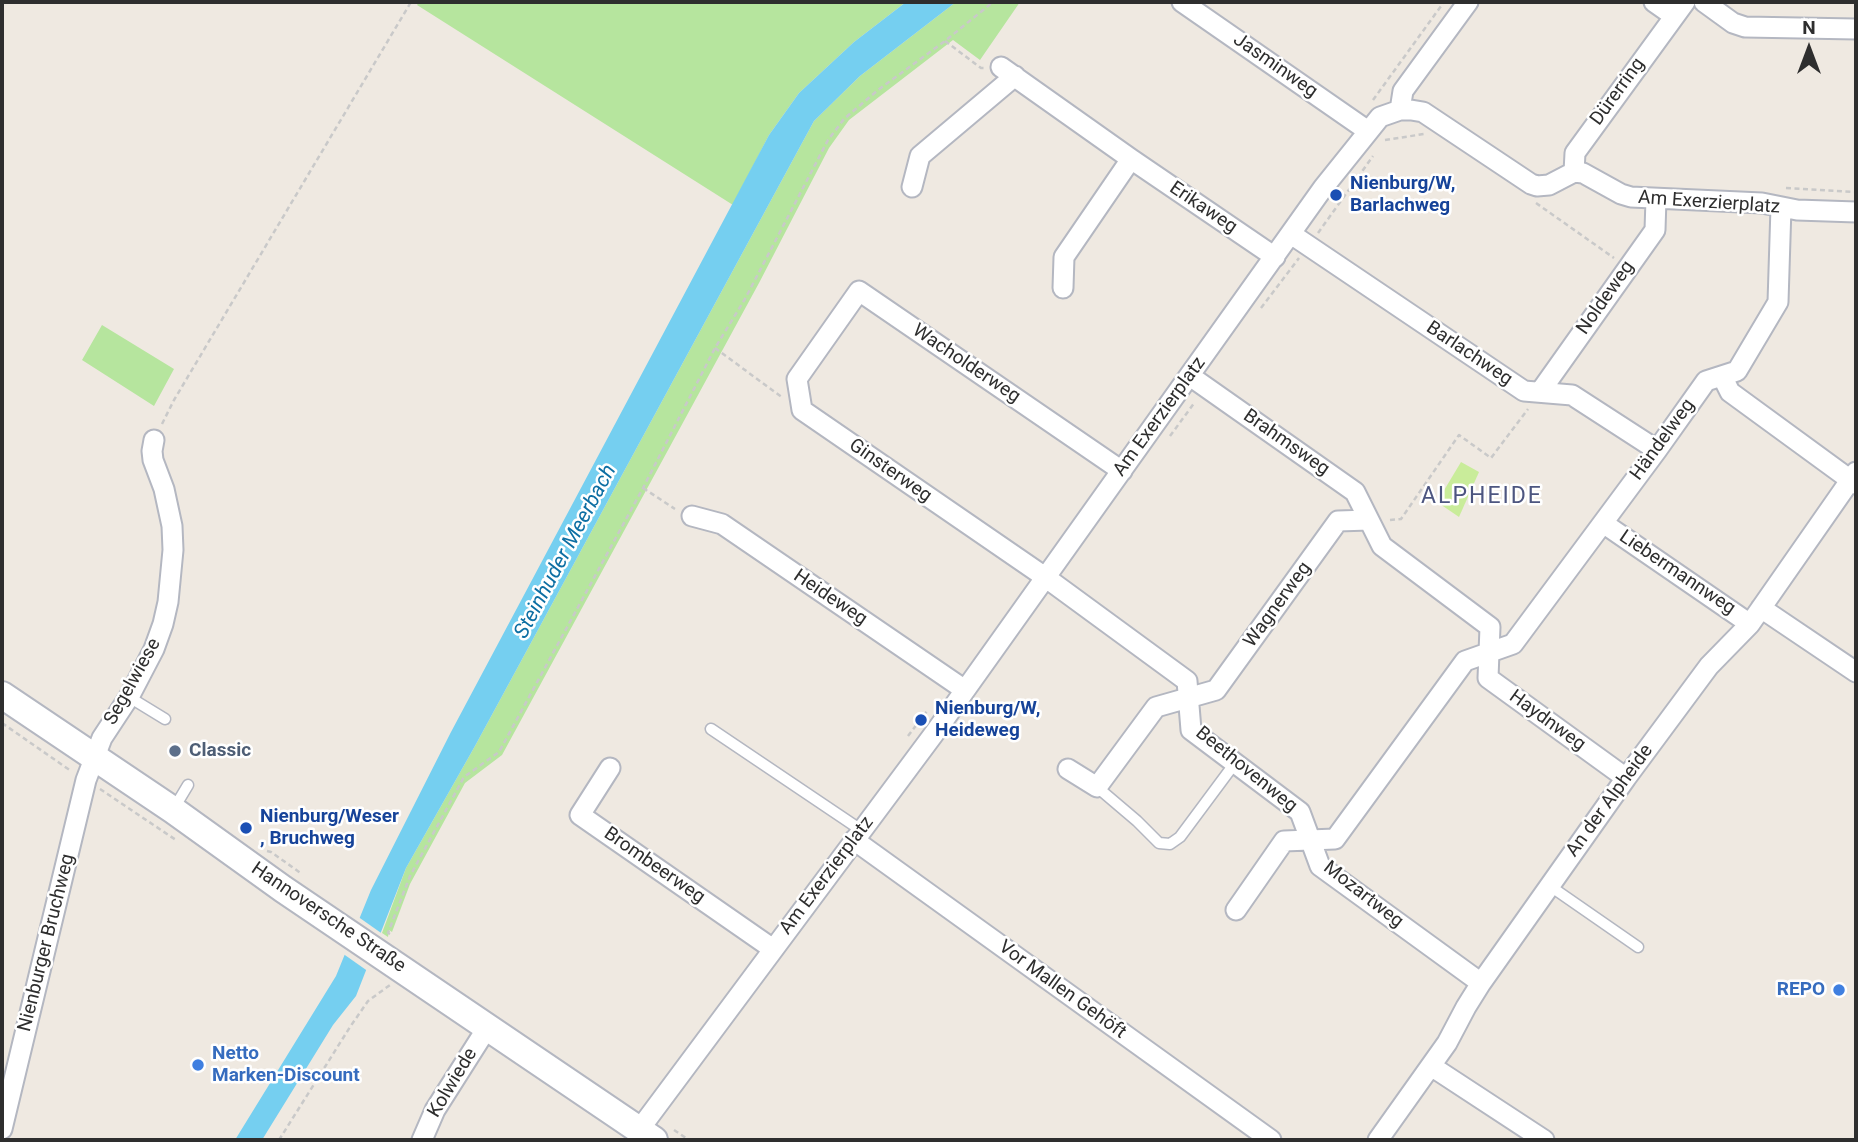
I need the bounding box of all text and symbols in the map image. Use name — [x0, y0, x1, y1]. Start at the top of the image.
north arrow — [1774, 14, 1844, 84]
text: N — [1802, 16, 1816, 39]
street label: Jasminweg — [1229, 29, 1321, 103]
street label: Dürerring — [1586, 54, 1650, 130]
place label: Nienburg/W, Barlachweg — [1350, 173, 1455, 217]
street label: Erikaweg — [1165, 177, 1241, 239]
marker: Nienburg/W, Barlachweg — [1328, 187, 1344, 203]
street label: Am Exerzierplatz — [1637, 187, 1781, 219]
street label: Noldeweg — [1572, 257, 1640, 339]
street label: Barlachweg — [1422, 317, 1516, 391]
street label: Wacholderweg — [908, 320, 1024, 408]
street label: Am Exerzierplatz — [1109, 353, 1211, 481]
street label: Händelweg — [1626, 395, 1700, 485]
street label: Brahmsweg — [1238, 405, 1334, 481]
street label: Ginsterweg — [844, 434, 936, 508]
water label: Steinhuder Meerbach — [510, 461, 622, 643]
district label: ALPHEIDE — [1422, 483, 1542, 511]
street label: Liebermannweg — [1615, 526, 1739, 620]
street label: Wagnerweg — [1239, 558, 1317, 652]
street label: Heideweg — [789, 565, 871, 631]
street label: Segelwiese — [100, 635, 166, 729]
street label: Haydnweg — [1504, 686, 1590, 756]
place label: Nienburg/W, Heideweg — [935, 698, 1040, 742]
marker: Nienburg/W, Heideweg — [913, 712, 929, 728]
street label: Beethovenweg — [1191, 722, 1301, 818]
place label: Classic — [189, 740, 251, 762]
street label: An der Alpheide — [1562, 740, 1658, 862]
marker: Classic — [167, 743, 183, 759]
place label: Nienburg/Weser , Bruchweg — [260, 806, 399, 850]
street label: Am Exerzierplatz — [775, 812, 879, 940]
marker: Nienburg/Weser , Bruchweg — [238, 820, 254, 836]
street label: Brombeerweg — [599, 823, 709, 909]
street label: Nienburger Bruchweg — [14, 852, 80, 1034]
street label: Mozartweg — [1318, 857, 1408, 933]
street label: Hannoversche Straße — [246, 858, 410, 978]
street label: Vor Mallen Gehöft — [994, 936, 1130, 1044]
place label: REPO — [1777, 979, 1825, 1001]
marker: REPO — [1831, 982, 1847, 998]
place label: Netto Marken-Discount — [212, 1043, 360, 1087]
street label: Kolwiede — [423, 1044, 483, 1122]
marker: Netto Marken-Discount — [190, 1057, 206, 1073]

